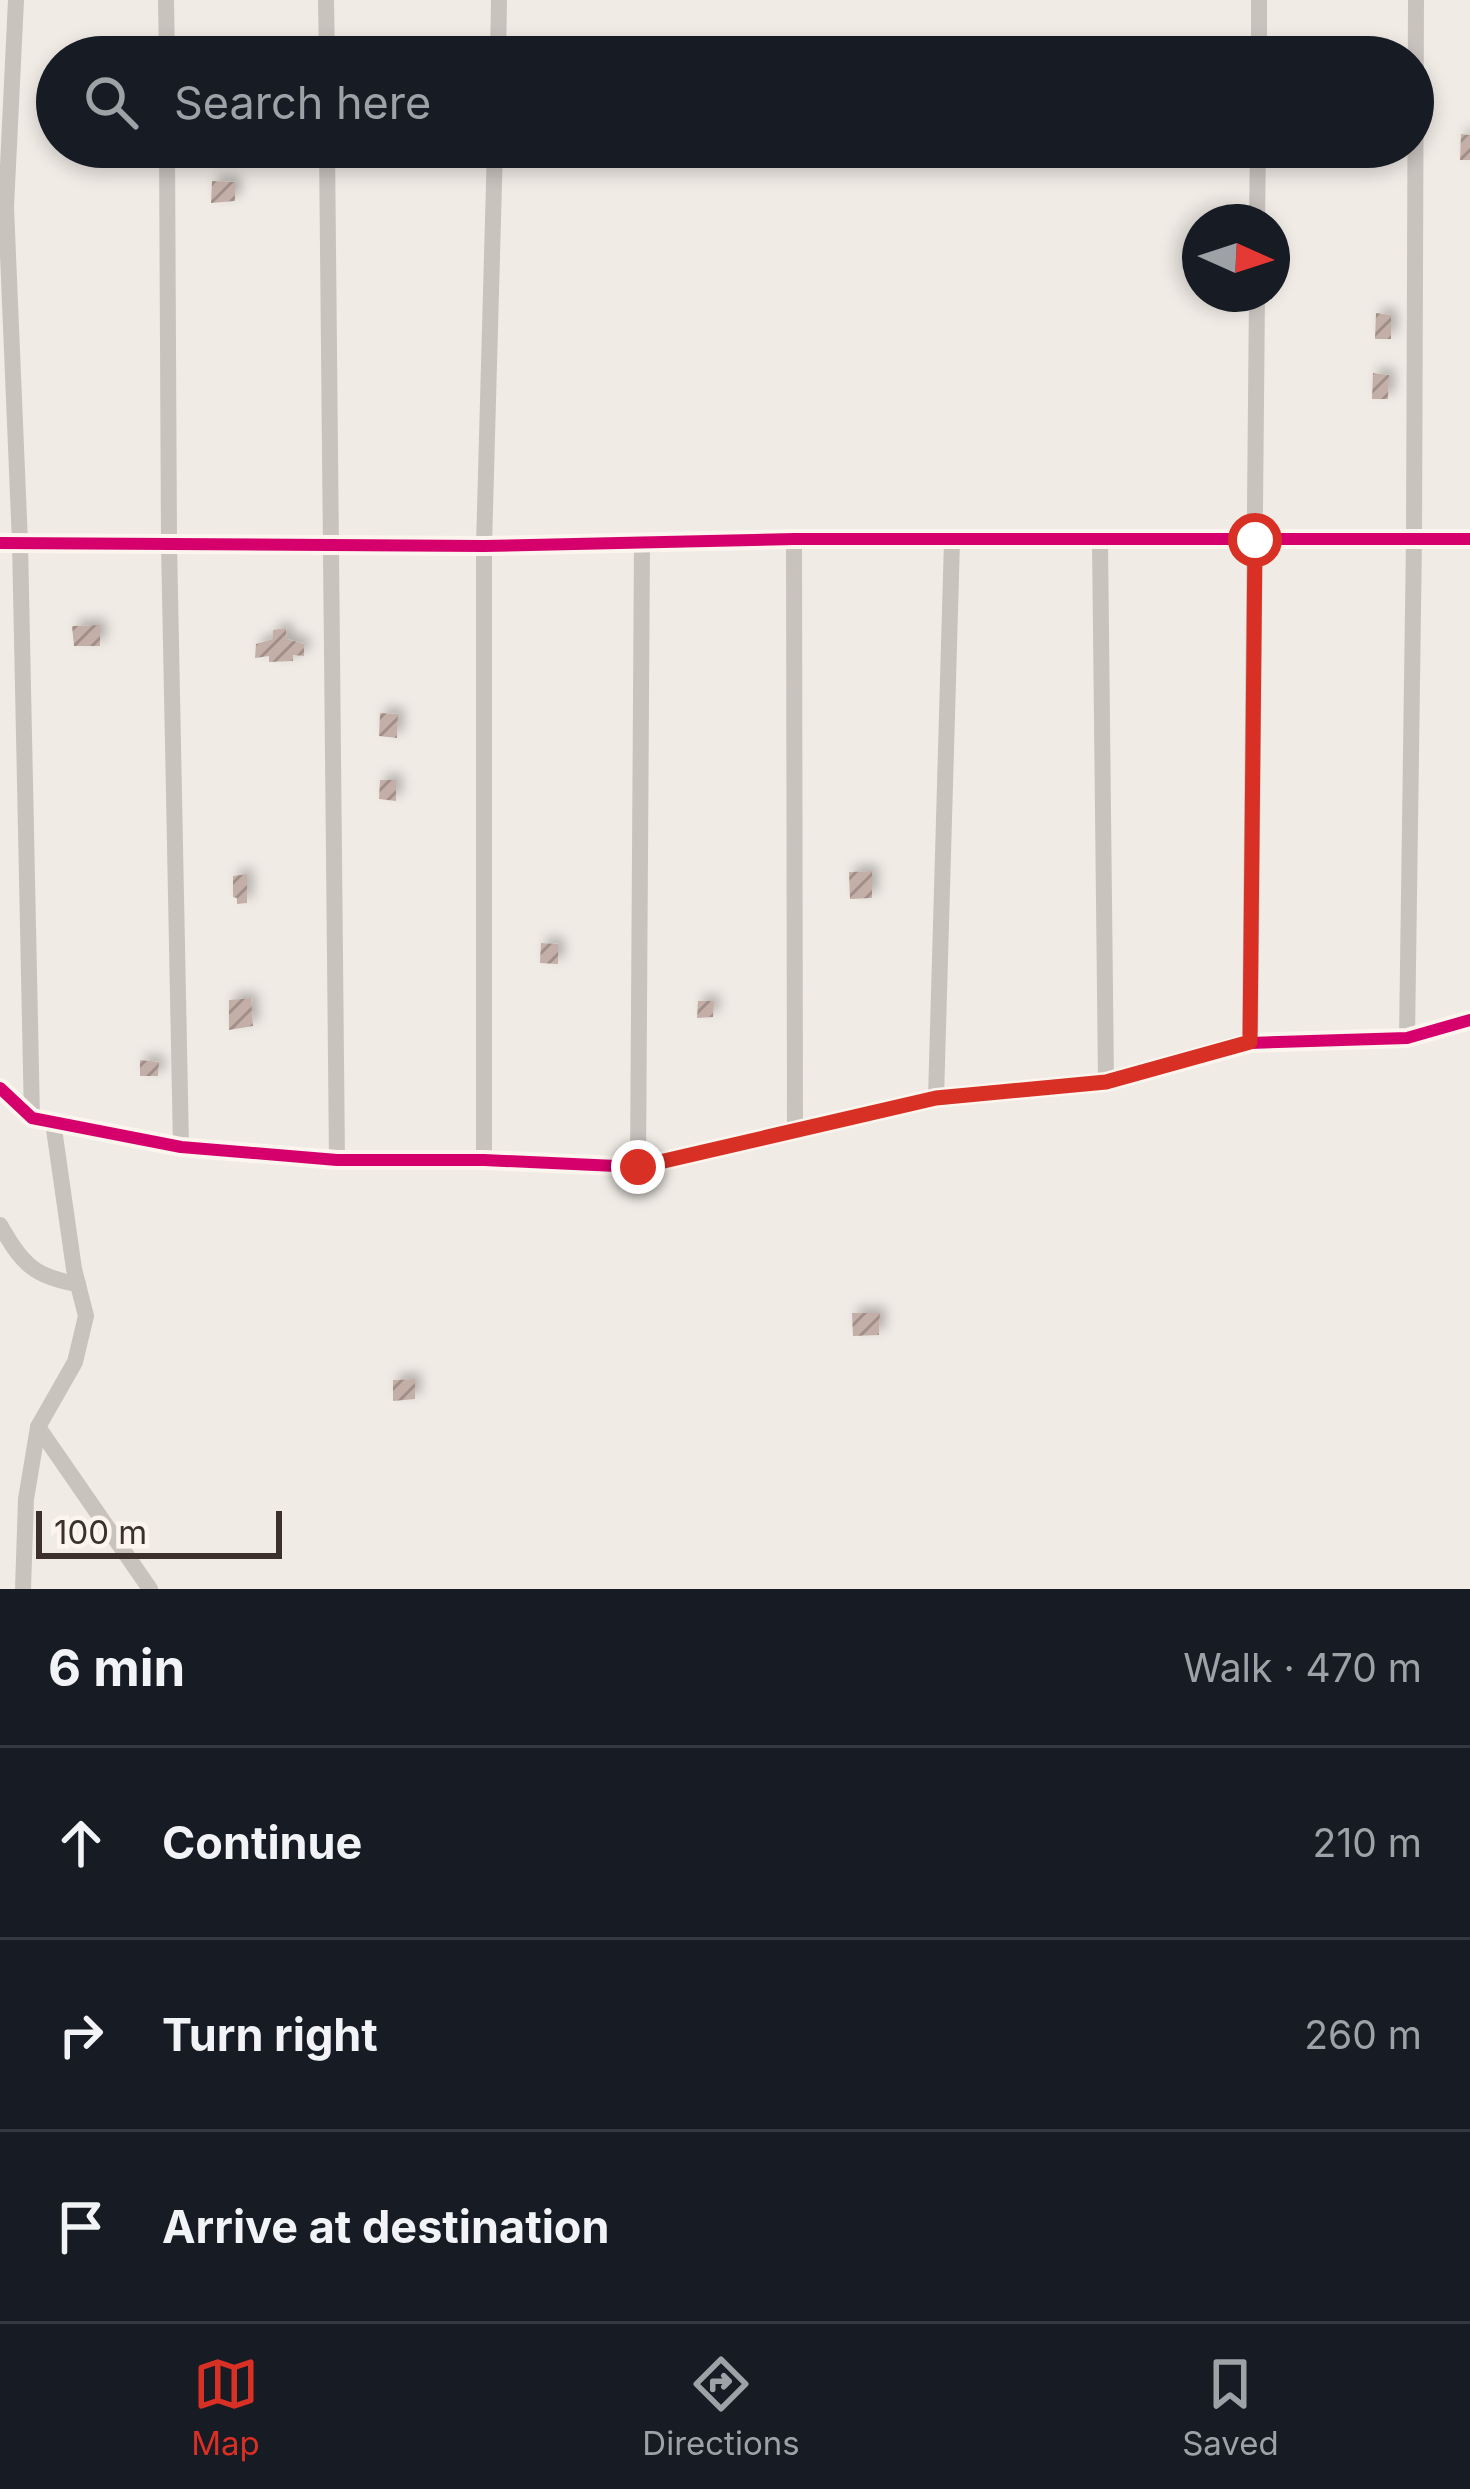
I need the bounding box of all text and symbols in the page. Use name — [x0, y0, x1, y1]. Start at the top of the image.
search box — [36, 36, 1434, 168]
icon: search — [78, 69, 144, 135]
text: Search here — [174, 75, 431, 130]
north arrow — [1182, 204, 1290, 312]
route start — [1228, 513, 1282, 567]
route end — [611, 1140, 665, 1194]
scale bar — [36, 1505, 282, 1558]
text: 100 m — [54, 1512, 147, 1552]
text: 6 min — [48, 1637, 185, 1698]
text: Walk · 470 m — [1183, 1644, 1422, 1691]
icon: ahead — [48, 1810, 114, 1876]
text: Continue — [162, 1815, 362, 1870]
text: 210 m — [1313, 1819, 1422, 1866]
icon: right — [48, 2002, 114, 2068]
text: Turn right — [162, 2007, 378, 2062]
text: 260 m — [1304, 2011, 1422, 2058]
icon: arrive — [48, 2194, 114, 2260]
text: Arrive at destination — [162, 2199, 609, 2254]
tab: Map — [191, 2351, 260, 2463]
tab: Directions — [642, 2351, 800, 2463]
tab: Saved — [1182, 2351, 1279, 2463]

